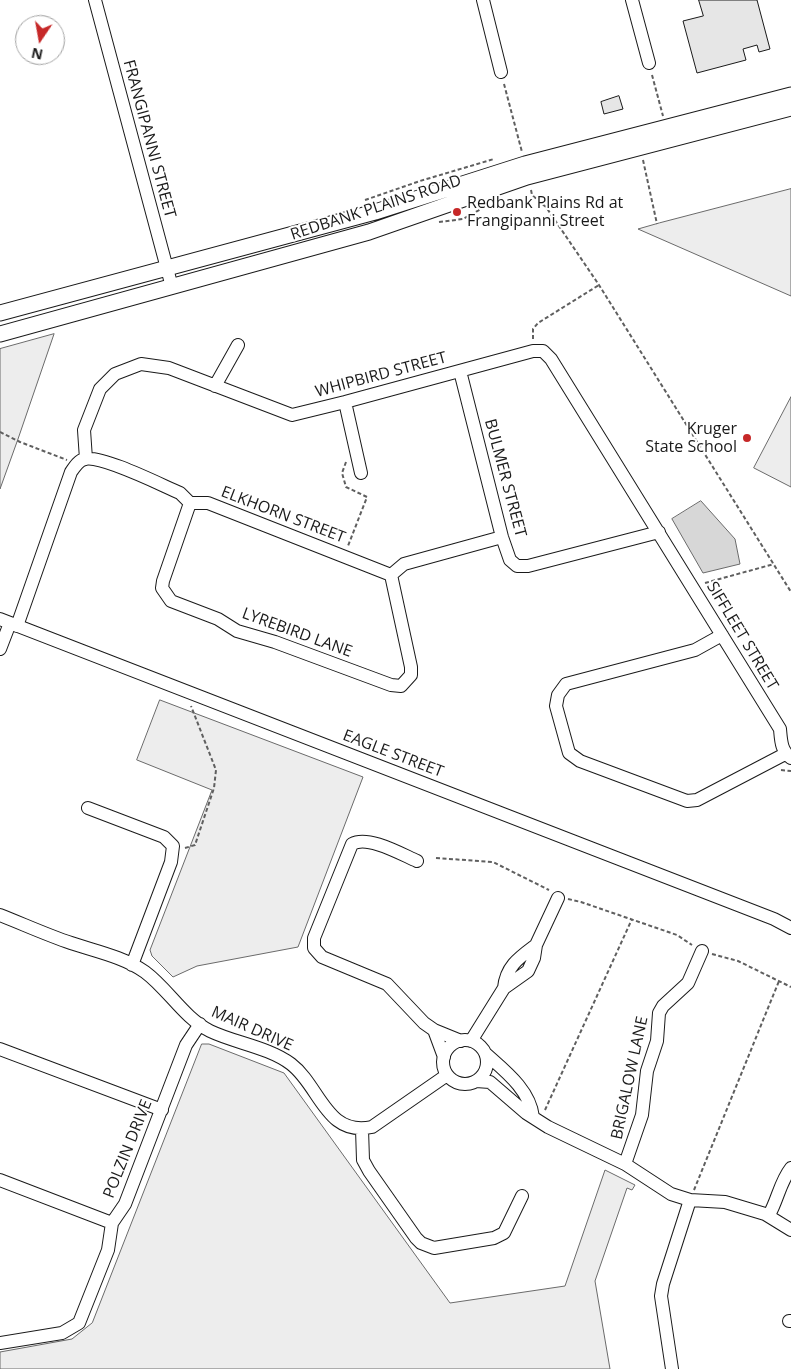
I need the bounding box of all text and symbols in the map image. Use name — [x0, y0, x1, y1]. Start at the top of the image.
north arrow — [15, 15, 65, 65]
text: N — [29, 44, 45, 65]
street label: FRANGIPANNI STREET — [119, 58, 179, 220]
street label: REDBANK PLAINS ROAD — [288, 171, 464, 245]
place label: Redbank Plains Rd at Frangipanni Street — [467, 193, 623, 231]
marker: Redbank Plains Rd at Frangipanni Street — [451, 206, 463, 218]
street label: WHIPBIRD STREET — [313, 348, 449, 402]
street label: BULMER STREET — [480, 417, 530, 539]
place label: Kruger State School — [645, 419, 737, 457]
marker: Kruger State School — [741, 432, 753, 444]
street label: ELKHORN STREET — [218, 482, 348, 548]
street label: SIFFLEET STREET — [702, 578, 782, 694]
street label: LYREBIRD LANE — [239, 604, 355, 662]
street label: EAGLE STREET — [340, 726, 446, 782]
street label: MAIR DRIVE — [208, 1002, 296, 1056]
street label: BRIGALOW LANE — [608, 1015, 652, 1141]
street label: POLZIN DRIVE — [100, 1097, 156, 1201]

